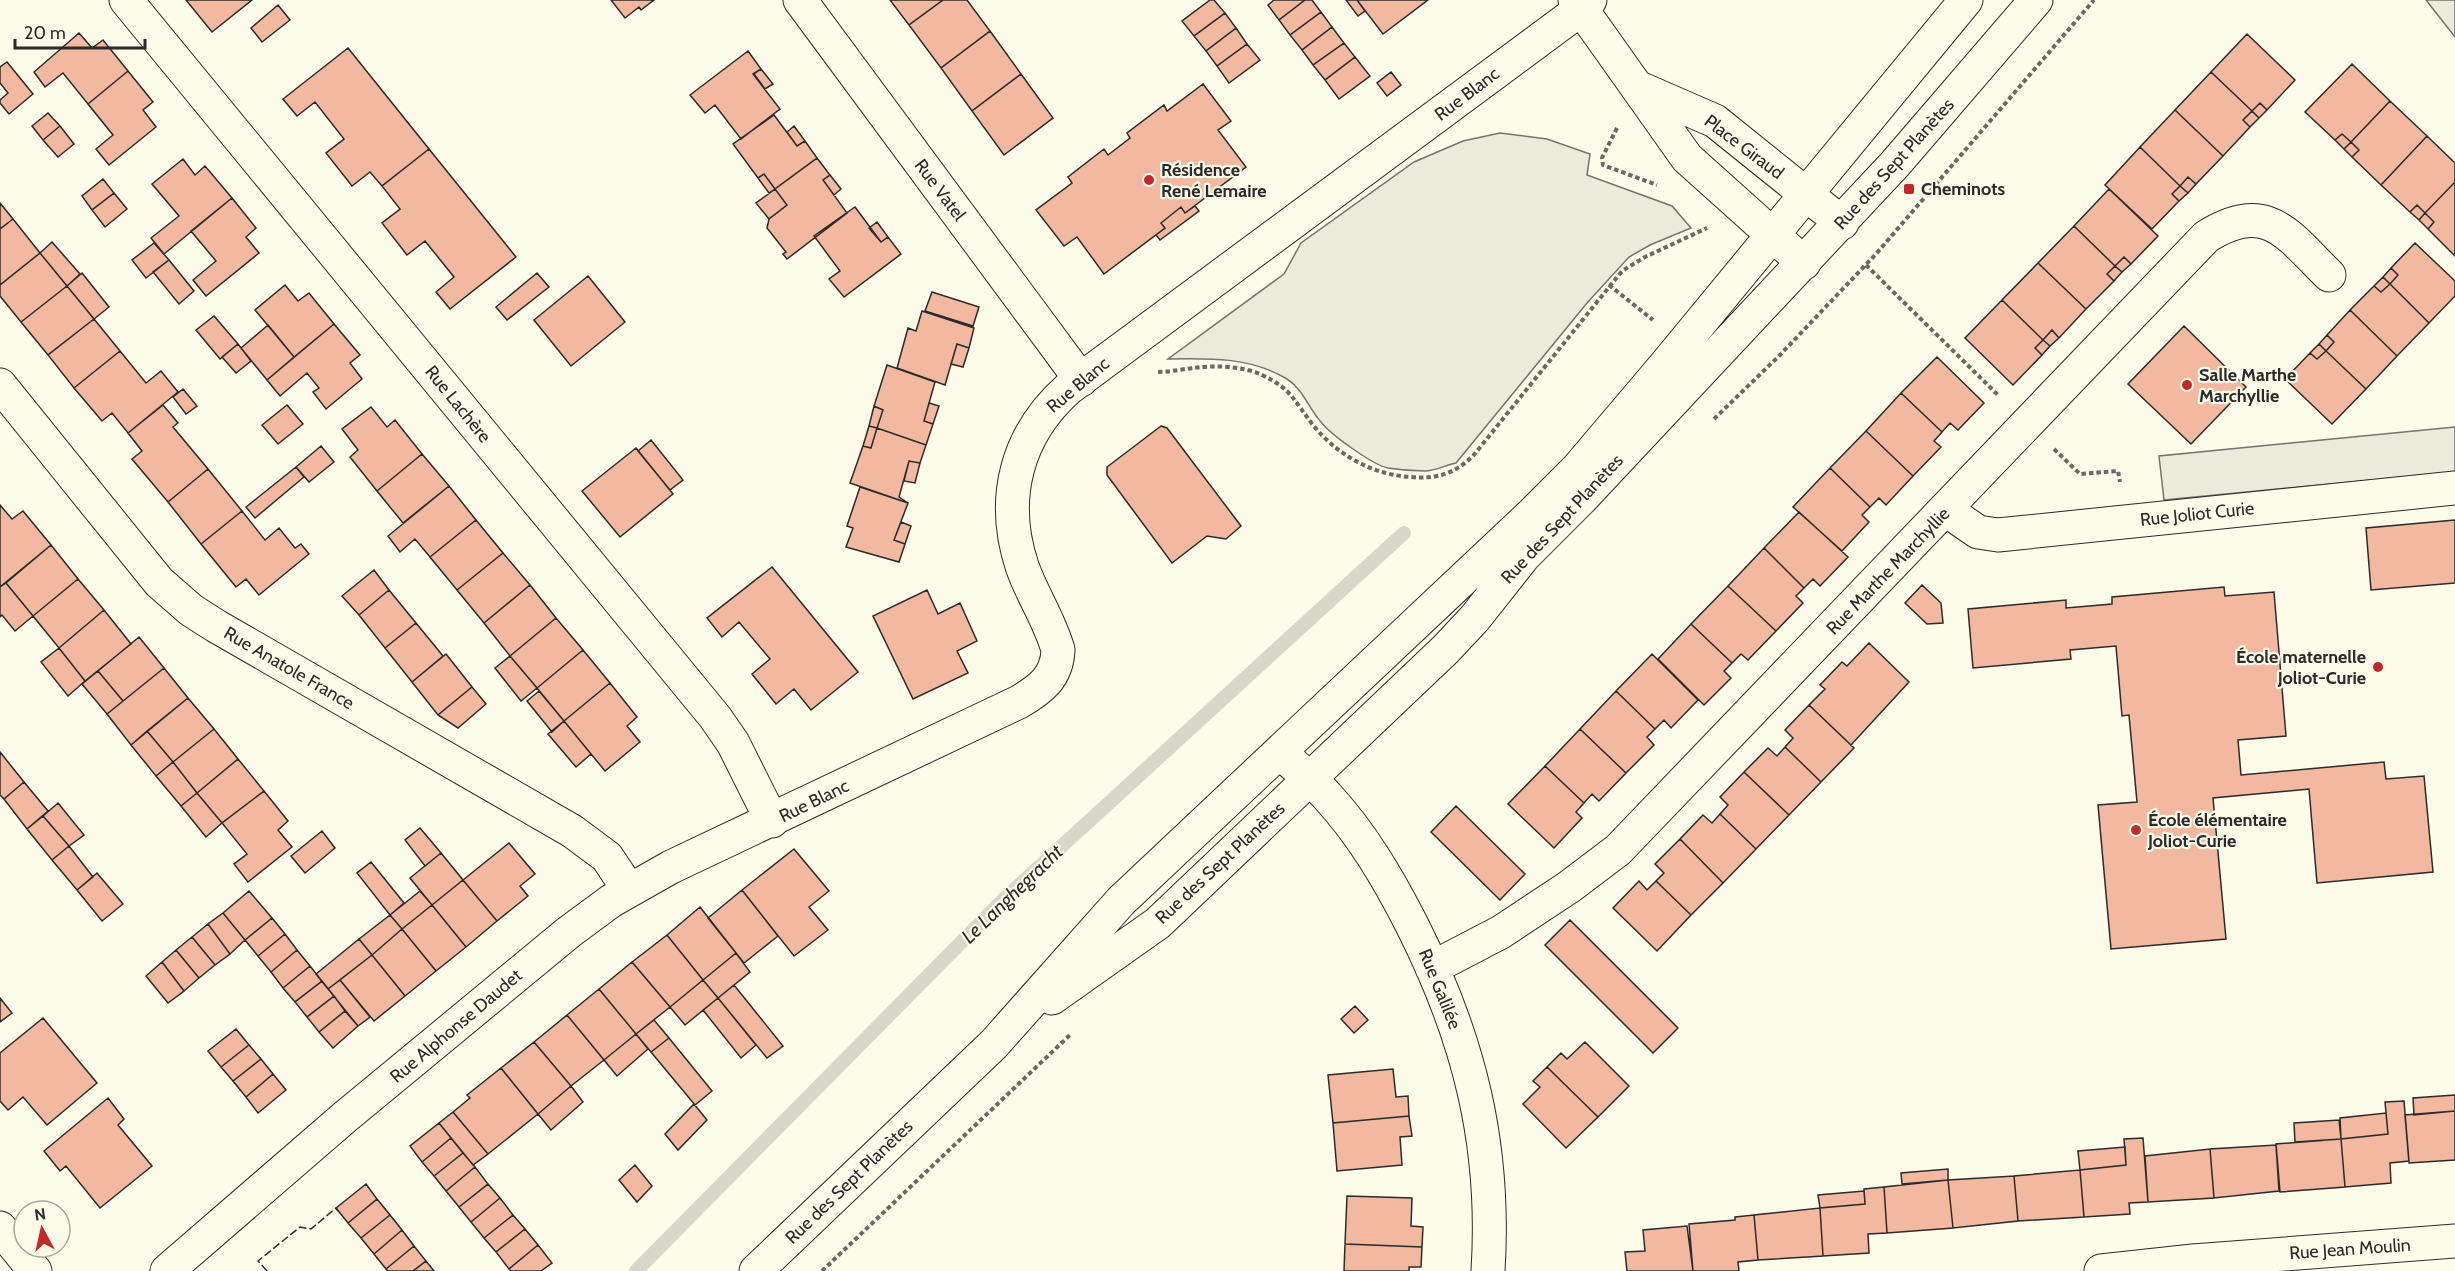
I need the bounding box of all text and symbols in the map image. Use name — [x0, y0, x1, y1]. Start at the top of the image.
scale bar — [15, 12, 146, 50]
text: 20 m — [24, 22, 66, 44]
street label: Rue Blanc — [1430, 63, 1504, 125]
street label: Rue des Sept Planètes — [1829, 94, 1959, 234]
street label: Place Giraud — [1700, 110, 1788, 184]
street label: Rue Vatel — [910, 155, 971, 226]
place label: Résidence René Lemaire — [1161, 159, 1267, 202]
marker: Résidence René Lemaire — [1142, 173, 1156, 187]
place label: Cheminots — [1921, 178, 2005, 200]
marker: Cheminots — [1902, 182, 1916, 196]
street label: Rue Blanc — [1042, 352, 1114, 418]
street label: Rue Lachère — [420, 361, 496, 447]
place label: Salle Marthe Marchyllie — [2199, 364, 2296, 407]
marker: Salle Marthe Marchyllie — [2180, 378, 2194, 392]
street label: Rue des Sept Planètes — [1496, 450, 1628, 588]
street label: Rue Joliot Curie — [2139, 497, 2255, 531]
street label: Rue Marthe Marchyllie — [1822, 503, 1954, 639]
street label: Rue Anatole France — [220, 622, 358, 714]
place label: École maternelle Joliot-Curie — [2236, 646, 2366, 689]
marker: École maternelle Joliot-Curie — [2371, 660, 2385, 674]
street label: Rue Blanc — [775, 775, 853, 827]
street label: Rue des Sept Planètes — [1151, 797, 1289, 929]
place label: École élémentaire Joliot-Curie — [2147, 809, 2287, 852]
marker: École élémentaire Joliot-Curie — [2129, 823, 2143, 837]
water label: Le Langhegracht — [956, 839, 1068, 948]
street label: Rue Galilée — [1414, 946, 1466, 1032]
street label: Rue Alphonse Daudet — [386, 964, 526, 1088]
street label: Rue des Sept Planètes — [781, 1115, 917, 1249]
north arrow — [12, 1199, 72, 1259]
text: N — [33, 1204, 47, 1225]
street label: Rue Jean Moulin — [2289, 1234, 2411, 1264]

